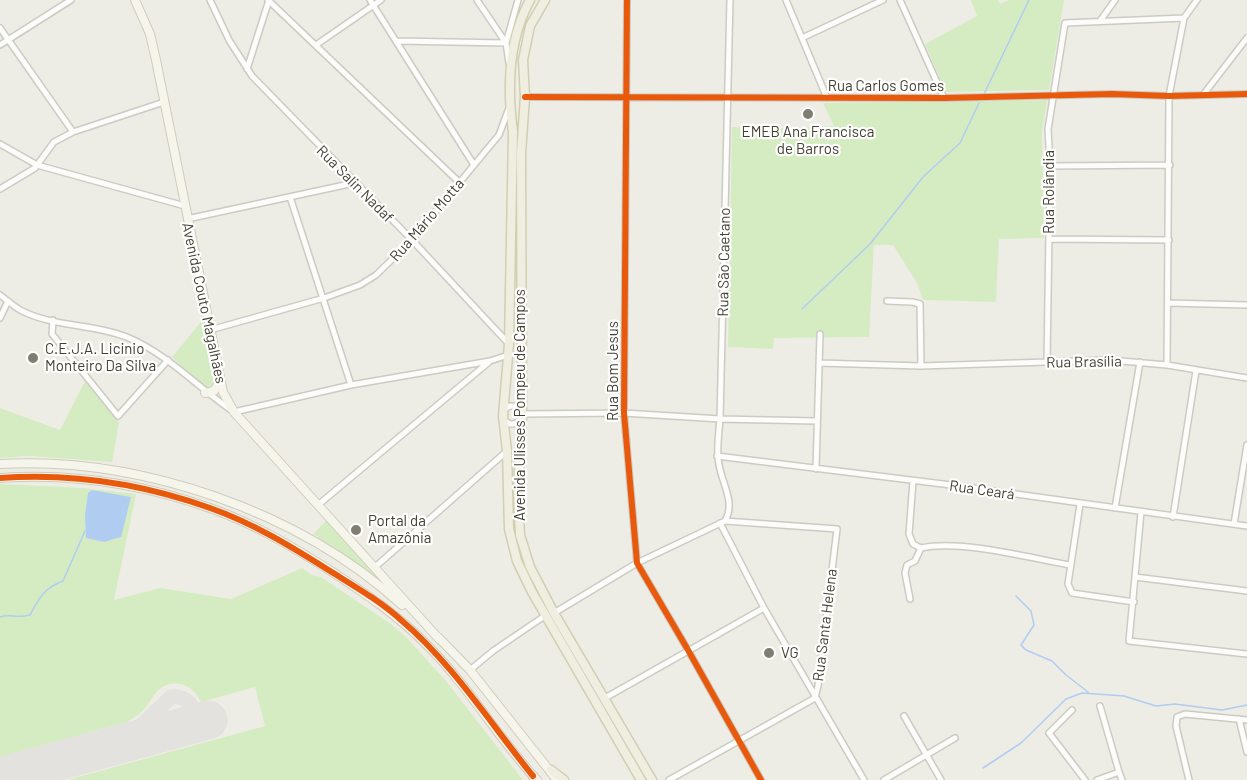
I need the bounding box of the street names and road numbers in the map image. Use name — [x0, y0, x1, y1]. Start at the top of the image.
street label: Rua Carlos Gomes — [828, 77, 944, 95]
street label: Rua Salin Nadaf — [313, 142, 397, 226]
street label: Rua Rolândia — [1040, 150, 1058, 234]
street label: Rua Mário Motta — [386, 175, 468, 265]
street label: Rua São Caetano — [714, 207, 734, 317]
street label: Avenida Couto Magalhães — [178, 221, 230, 385]
street label: Avenida Ulisses Pompeu de Campos — [511, 289, 529, 521]
street label: Rua Bom Jesus — [604, 321, 622, 421]
street label: Rua Brasília — [1046, 352, 1122, 372]
street label: Rua Ceará — [948, 477, 1016, 503]
street label: Rua Santa Helena — [809, 568, 841, 682]

